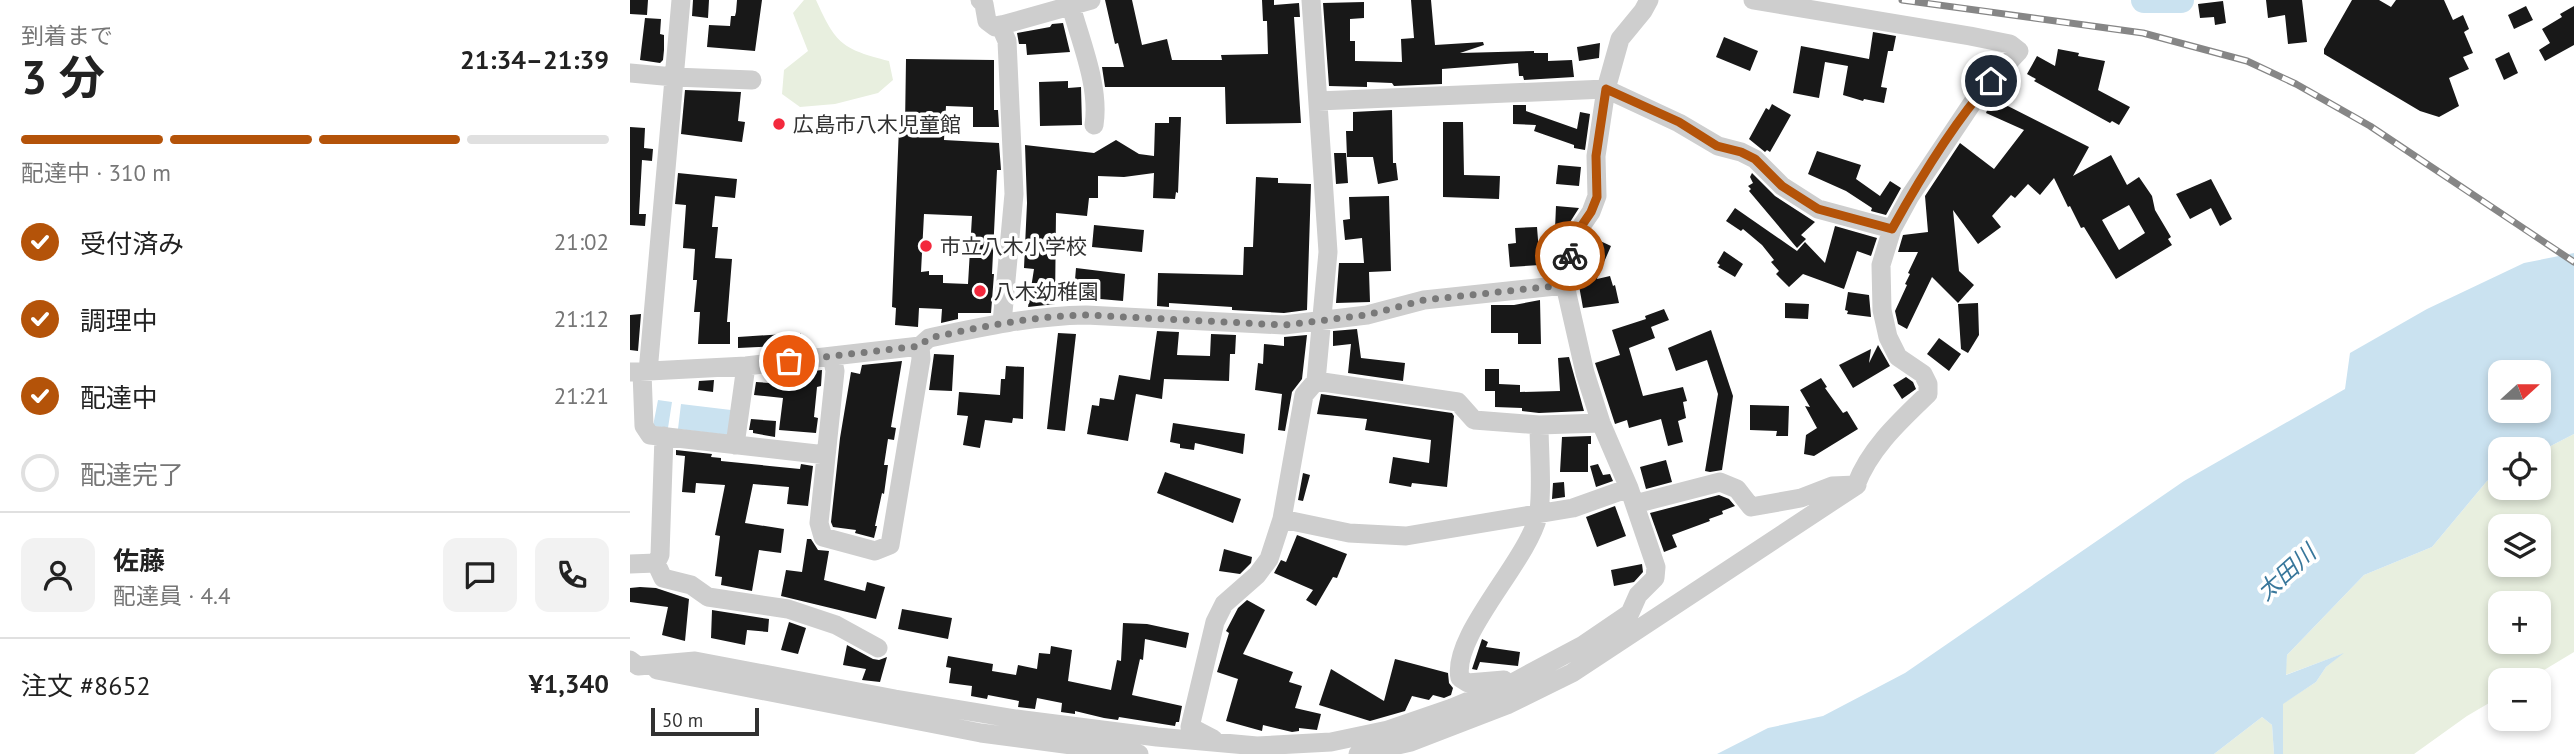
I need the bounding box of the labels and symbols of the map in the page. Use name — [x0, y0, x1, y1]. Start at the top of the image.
pin — [1961, 51, 2021, 111]
place label: 広島市八木児童館 — [793, 111, 961, 138]
marker: 広島市八木児童館 — [771, 116, 787, 132]
courier — [1535, 221, 1605, 291]
place label: 市立八木小学校 — [940, 233, 1087, 260]
marker: 市立八木小学校 — [918, 238, 934, 254]
place label: 八木幼稚園 — [994, 278, 1099, 305]
marker: 八木幼稚園 — [972, 283, 988, 299]
pin — [759, 331, 819, 391]
north arrow — [2488, 360, 2552, 424]
water label: 太田川 — [2251, 536, 2324, 606]
scale bar — [651, 705, 760, 737]

